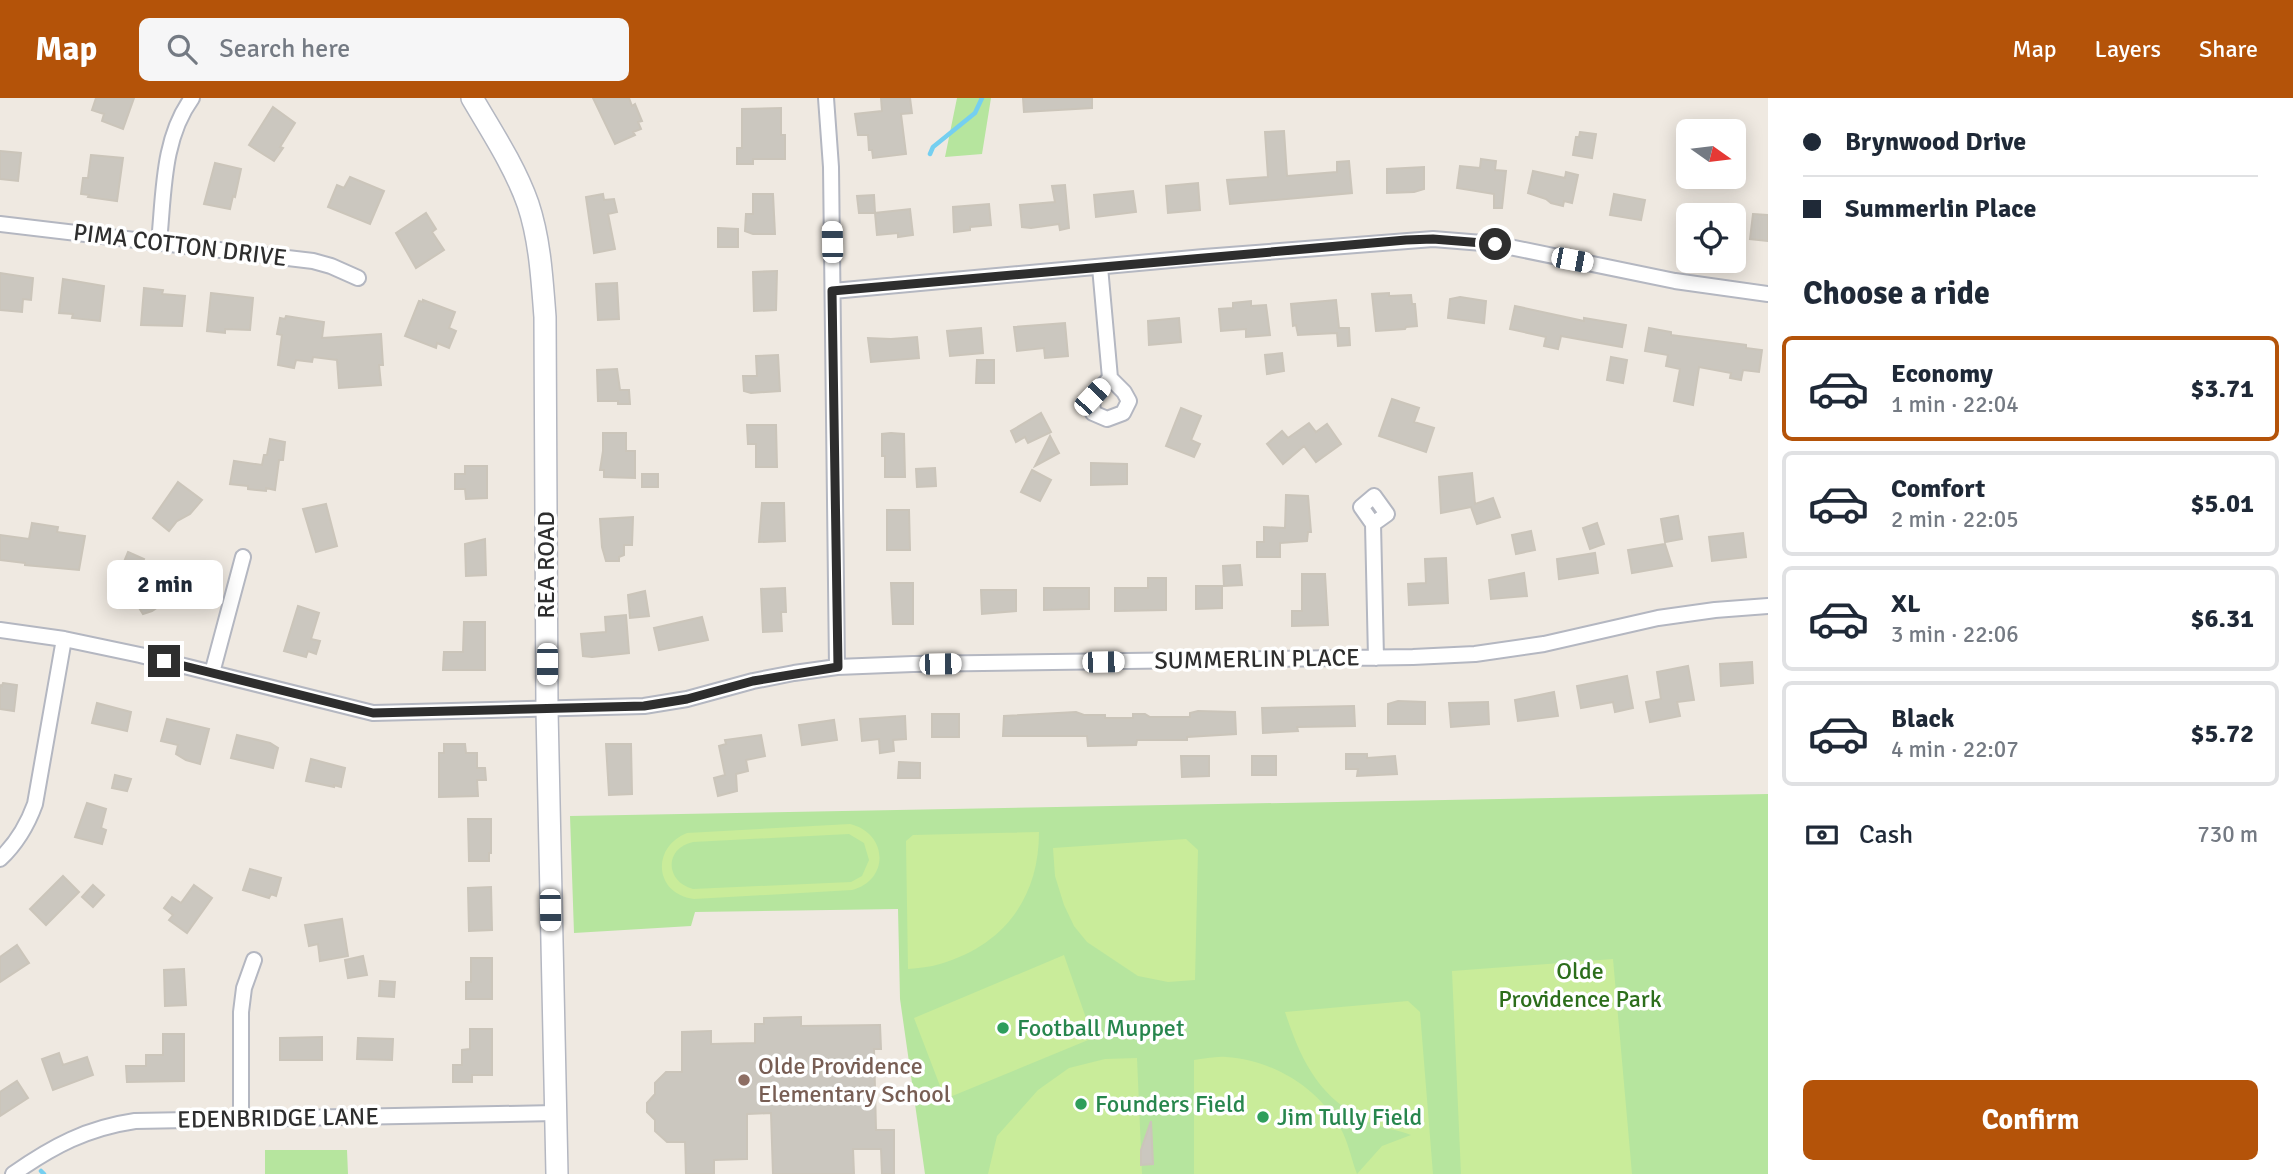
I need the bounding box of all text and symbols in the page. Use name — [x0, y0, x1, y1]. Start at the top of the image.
search box — [139, 18, 629, 81]
text: Map — [35, 29, 97, 70]
icon: search — [163, 30, 201, 68]
text: Search here — [219, 33, 350, 65]
text: Map — [2012, 34, 2057, 64]
text: Layers — [2095, 34, 2161, 64]
text: Share — [2199, 34, 2258, 64]
north arrow — [1676, 119, 1746, 189]
map controls — [1676, 119, 1746, 273]
text: Brynwood Drive — [1845, 126, 2026, 158]
text: Summerlin Place — [1845, 193, 2036, 225]
button: locate — [1676, 203, 1746, 273]
street label: PIMA COTTON DRIVE — [72, 217, 288, 273]
car — [822, 221, 843, 263]
route start — [1479, 228, 1511, 260]
car — [1550, 246, 1595, 274]
text: Choose a ride — [1803, 274, 1990, 313]
icon: car — [1807, 357, 1870, 420]
text: Economy — [1891, 358, 1993, 390]
text: $3.71 — [2190, 373, 2254, 405]
car — [1070, 374, 1115, 420]
text: 1 min · 22:04 — [1891, 390, 2019, 419]
icon: car — [1807, 472, 1870, 535]
text: Comfort — [1891, 473, 1985, 505]
text: $5.01 — [2190, 488, 2254, 520]
text: 2 min · 22:05 — [1891, 505, 2019, 534]
street label: REA ROAD — [531, 511, 561, 619]
callout: 2 min — [106, 560, 222, 608]
text: 2 min — [137, 570, 193, 599]
icon: car — [1807, 587, 1870, 650]
text: XL — [1891, 588, 1921, 620]
text: $6.31 — [2190, 603, 2254, 635]
text: 3 min · 22:06 — [1891, 620, 2019, 649]
street label: SUMMERLIN PLACE — [1154, 642, 1360, 676]
car — [537, 643, 558, 685]
route end — [148, 645, 180, 677]
car — [1082, 651, 1125, 673]
car — [919, 653, 962, 675]
icon: car — [1807, 702, 1870, 765]
text: Black — [1891, 703, 1954, 735]
text: $5.72 — [2190, 718, 2254, 750]
text: 4 min · 22:07 — [1891, 735, 2019, 764]
icon: cash — [1803, 816, 1841, 854]
text: Cash — [1859, 819, 1913, 851]
text: 730 m — [2197, 820, 2258, 849]
car — [540, 889, 561, 931]
park label: Olde Providence Park — [1498, 956, 1662, 1014]
place label: Football Muppet — [1017, 1013, 1184, 1043]
marker: Football Muppet — [995, 1020, 1011, 1036]
place label: Olde Providence Elementary School — [758, 1051, 951, 1109]
marker: Olde Providence Elementary School — [736, 1072, 752, 1088]
button: Confirm — [1803, 1080, 2258, 1160]
place label: Founders Field — [1095, 1089, 1246, 1119]
marker: Founders Field — [1073, 1096, 1089, 1112]
street label: EDENBRIDGE LANE — [177, 1101, 379, 1135]
place label: Jim Tully Field — [1277, 1102, 1422, 1132]
marker: Jim Tully Field — [1255, 1109, 1271, 1125]

